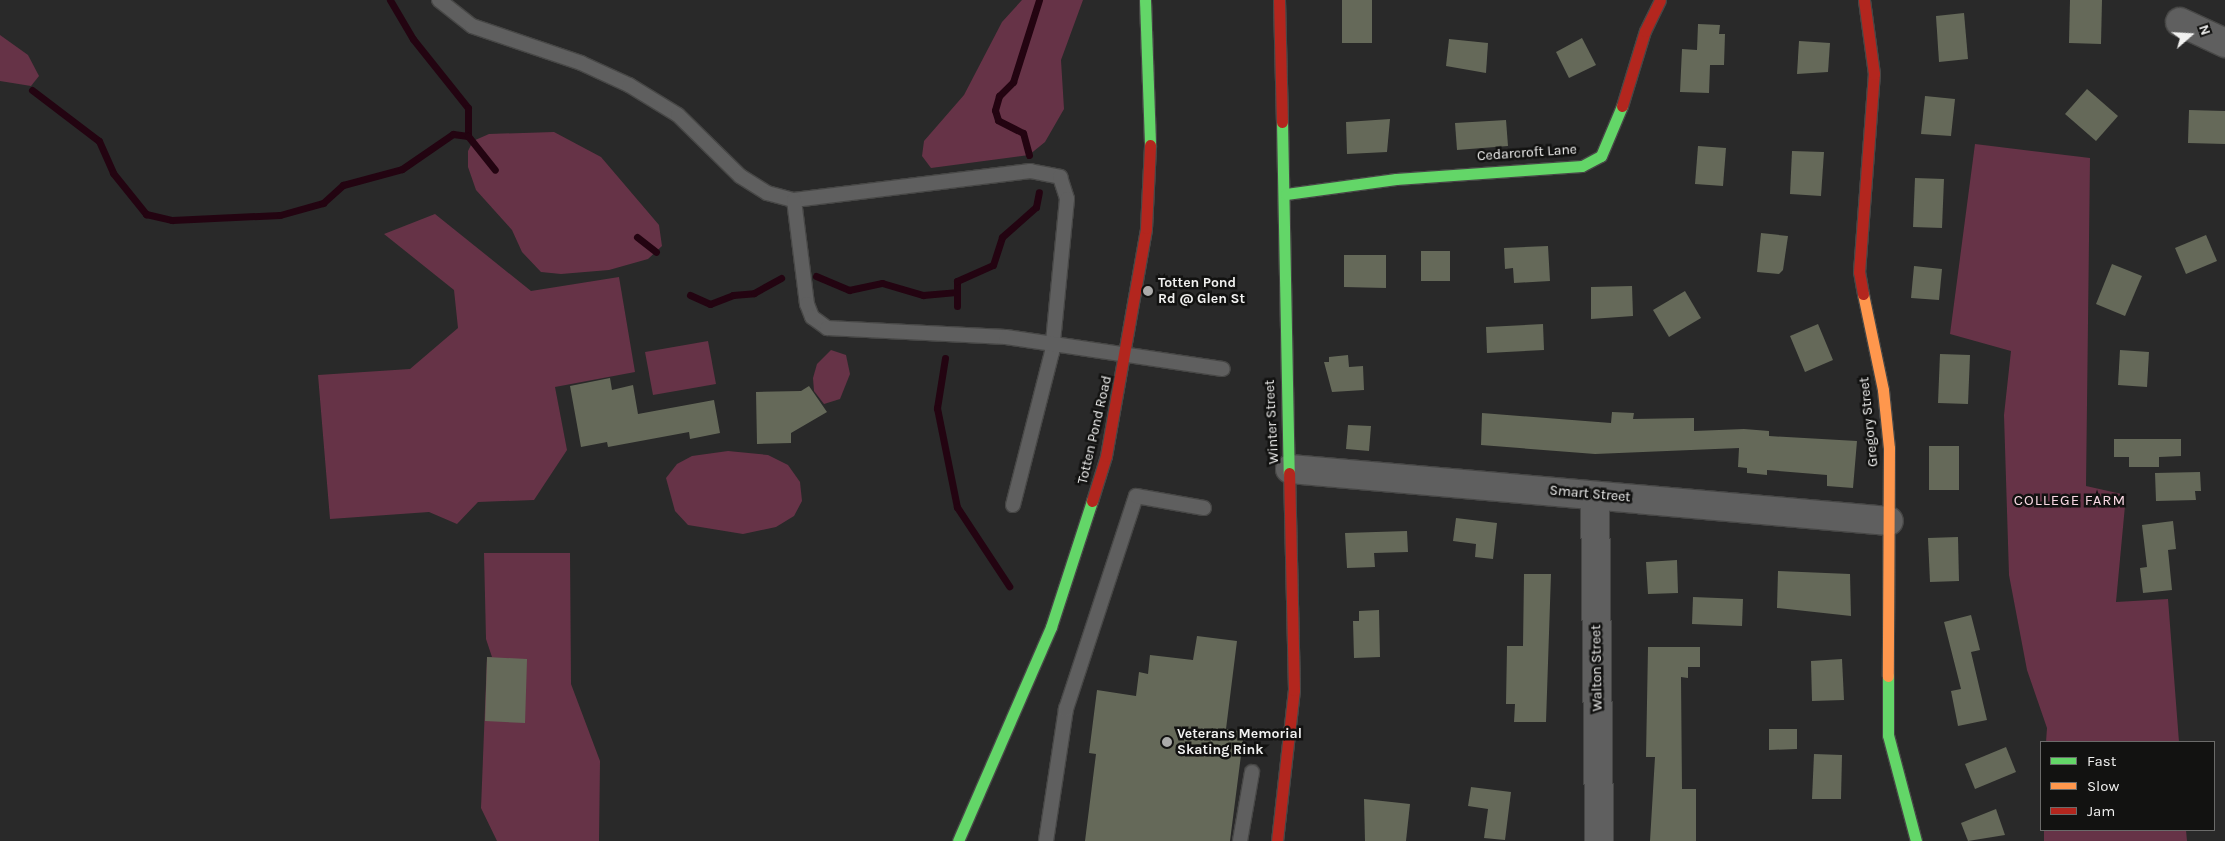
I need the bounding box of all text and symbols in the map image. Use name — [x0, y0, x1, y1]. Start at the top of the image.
north arrow — [2165, 10, 2215, 60]
text: N — [2195, 22, 2214, 37]
street label: Cedarcroft Lane — [1477, 141, 1577, 165]
place label: Totten Pond Rd @ Glen St — [1158, 275, 1245, 308]
marker: Totten Pond Rd @ Glen St — [1142, 285, 1154, 297]
street label: Totten Pond Road — [1074, 374, 1116, 486]
street label: Gregory Street — [1856, 376, 1882, 468]
street label: Winter Street — [1261, 379, 1283, 465]
street label: Smart Street — [1549, 482, 1631, 506]
district label: COLLEGE FARM — [2012, 492, 2128, 510]
street label: Walton Street — [1588, 624, 1606, 712]
place label: Veterans Memorial Skating Rink — [1177, 726, 1302, 759]
marker: Veterans Memorial Skating Rink — [1161, 736, 1173, 748]
legend — [2040, 741, 2215, 831]
text: Fast — [2087, 752, 2116, 770]
text: Slow — [2087, 777, 2119, 795]
text: Jam — [2087, 802, 2115, 820]

